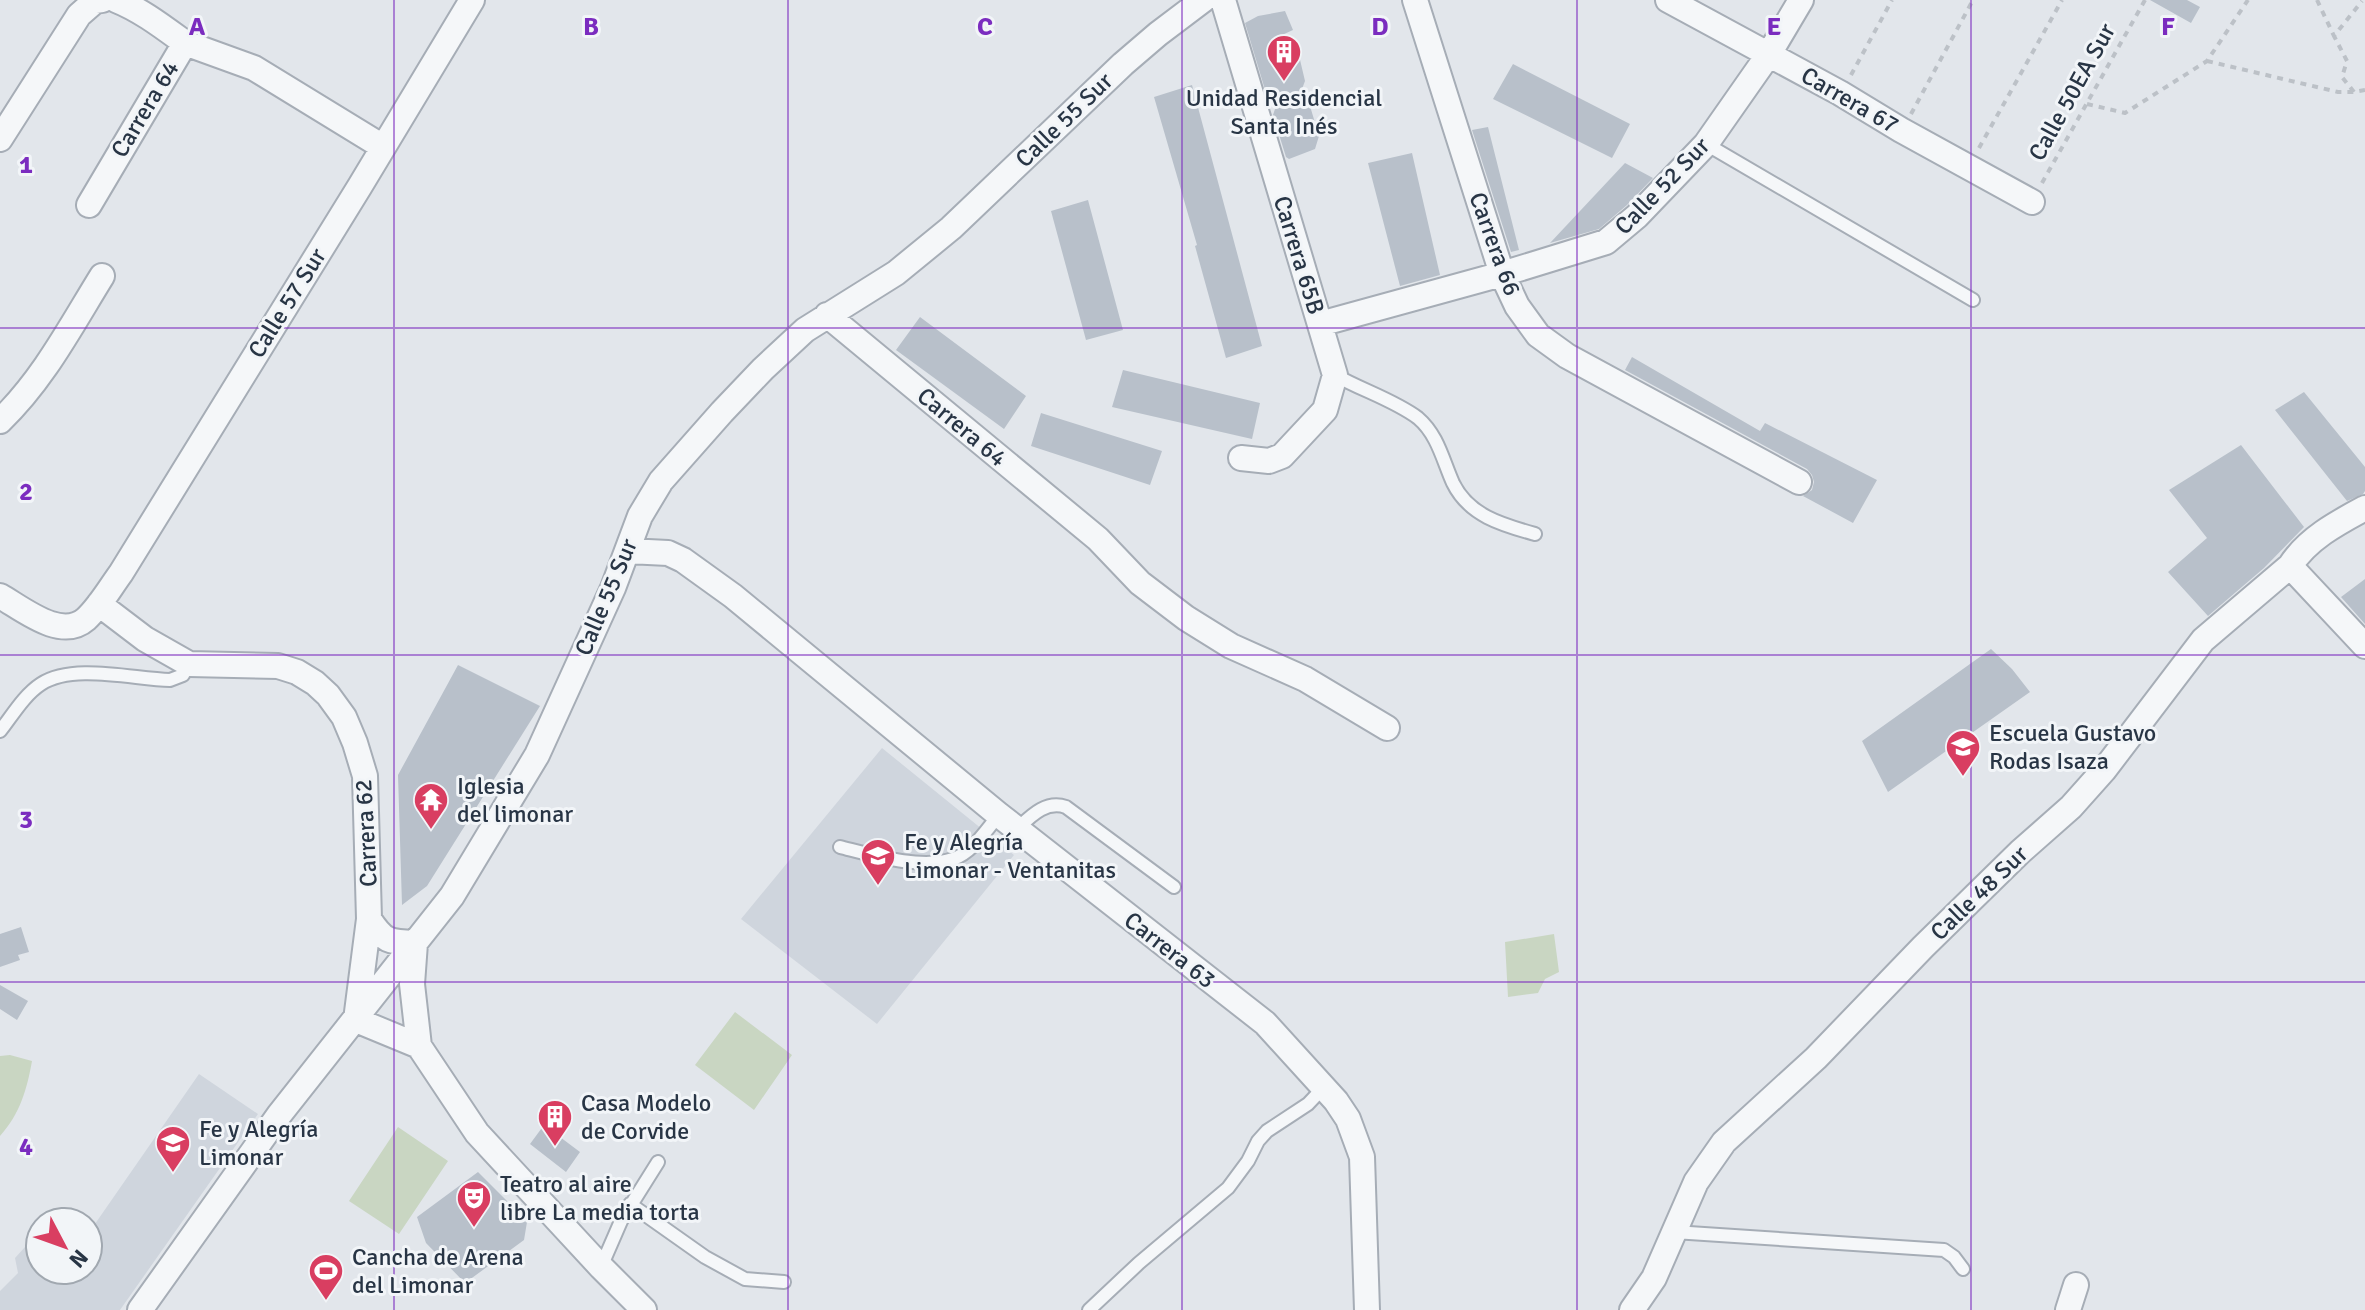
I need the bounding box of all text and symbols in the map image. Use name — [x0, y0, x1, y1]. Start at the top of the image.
text: A — [189, 11, 206, 43]
text: B — [583, 11, 599, 43]
text: C — [977, 11, 993, 43]
text: D — [1371, 11, 1389, 43]
text: E — [1767, 11, 1781, 43]
text: F — [2161, 11, 2175, 43]
street label: Calle 50EA Sur — [2022, 18, 2122, 166]
building icon: Unidad Residencial Santa Inés — [1265, 33, 1303, 83]
street label: Carrera 64 — [104, 55, 186, 163]
street label: Carrera 67 — [1796, 60, 1904, 140]
street label: Calle 55 Sur — [1009, 66, 1119, 174]
place label: Unidad Residencial Santa Inés — [1186, 83, 1382, 141]
street label: Calle 52 Sur — [1608, 131, 1716, 241]
text: 1 — [19, 149, 33, 181]
street label: Carrera 66 — [1462, 188, 1528, 300]
street label: Carrera 65B — [1267, 192, 1331, 318]
street label: Calle 57 Sur — [241, 242, 333, 363]
street label: Carrera 64 — [911, 381, 1013, 473]
text: 2 — [19, 476, 33, 508]
street label: Calle 55 Sur — [568, 534, 644, 660]
place label: Escuela Gustavo Rodas Isaza — [1989, 718, 2156, 776]
school or university icon: Escuela Gustavo Rodas Isaza — [1944, 728, 1982, 778]
place label: Iglesia del limonar — [457, 771, 573, 829]
street label: Carrera 62 — [348, 778, 384, 888]
temple icon: Iglesia del limonar — [412, 781, 450, 831]
text: 3 — [19, 804, 33, 836]
place label: Fe y Alegría Limonar - Ventanitas — [904, 827, 1116, 885]
school or university icon: Fe y Alegría Limonar - Ventanitas — [859, 837, 897, 887]
street label: Calle 48 Sur — [1924, 839, 2034, 947]
street label: Carrera 63 — [1118, 905, 1222, 995]
place label: Casa Modelo de Corvide — [581, 1088, 711, 1146]
building icon: Casa Modelo de Corvide — [536, 1098, 574, 1148]
place label: Fe y Alegría Limonar — [199, 1114, 318, 1172]
school or university icon: Fe y Alegría Limonar — [154, 1124, 192, 1174]
text: 4 — [19, 1131, 33, 1163]
place label: Teatro al aire libre La media torta — [500, 1169, 700, 1227]
theatre icon: Teatro al aire libre La media torta — [455, 1179, 493, 1229]
north arrow — [24, 1206, 104, 1286]
place label: Cancha de Arena del Limonar — [352, 1242, 524, 1300]
text: N — [64, 1244, 94, 1273]
sports icon: Cancha de Arena del Limonar — [307, 1252, 345, 1302]

